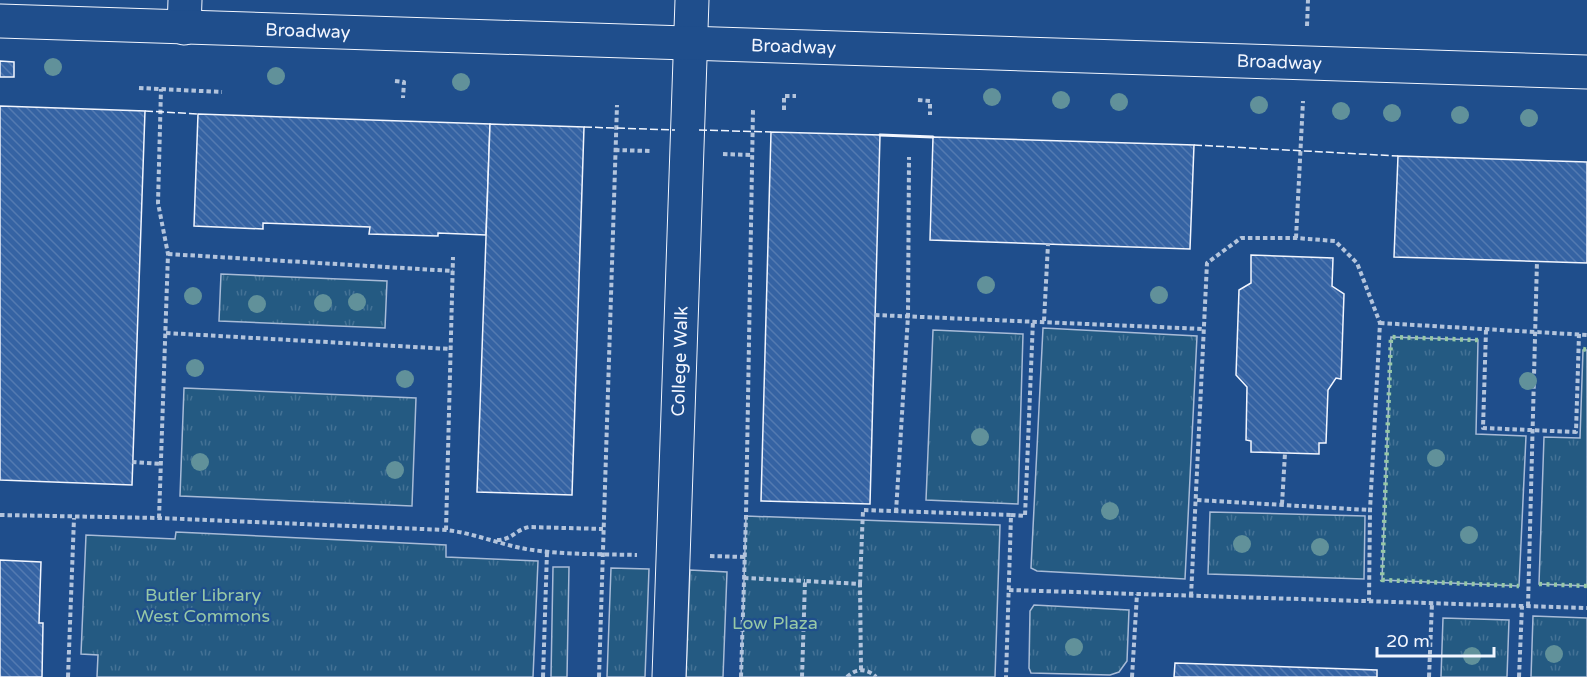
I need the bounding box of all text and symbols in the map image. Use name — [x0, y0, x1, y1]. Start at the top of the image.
street label: Broadway — [265, 19, 351, 43]
street label: Broadway — [751, 34, 837, 59]
street label: Broadway — [1236, 50, 1323, 74]
street label: College Walk — [667, 305, 693, 417]
park label: Butler Library West Commons — [136, 584, 270, 627]
park label: Low Plaza — [732, 612, 818, 634]
scale bar — [1377, 620, 1494, 658]
text: 20 m — [1386, 630, 1430, 652]

